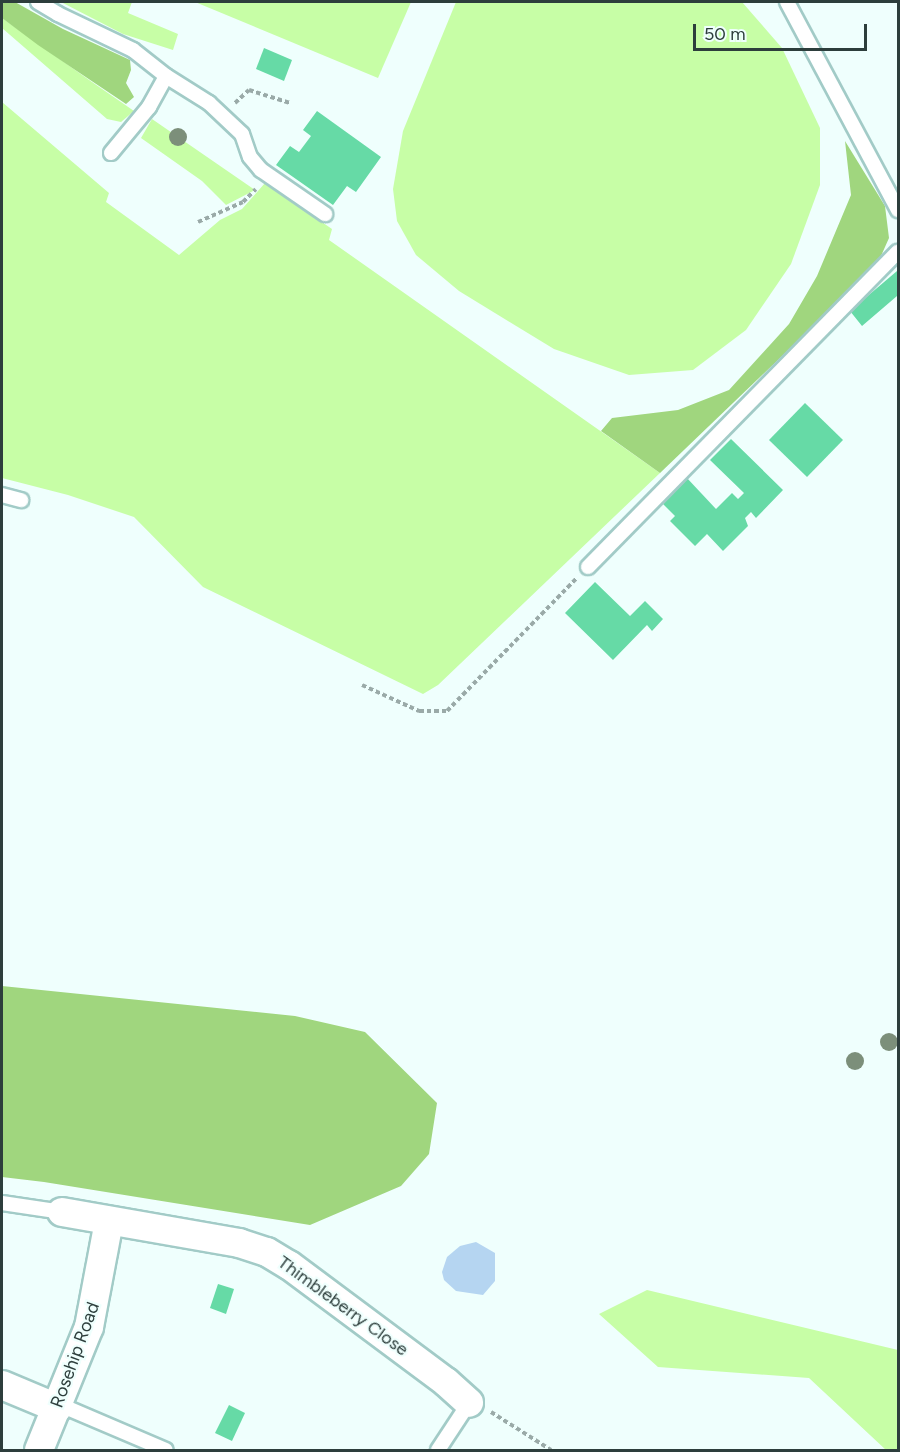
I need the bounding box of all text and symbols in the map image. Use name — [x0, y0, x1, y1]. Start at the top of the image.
scale bar — [696, 12, 870, 50]
text: 50 m — [704, 23, 746, 45]
street label: Thimbleberry Close — [274, 1251, 412, 1361]
street label: Rosehip Road — [46, 1299, 104, 1411]

